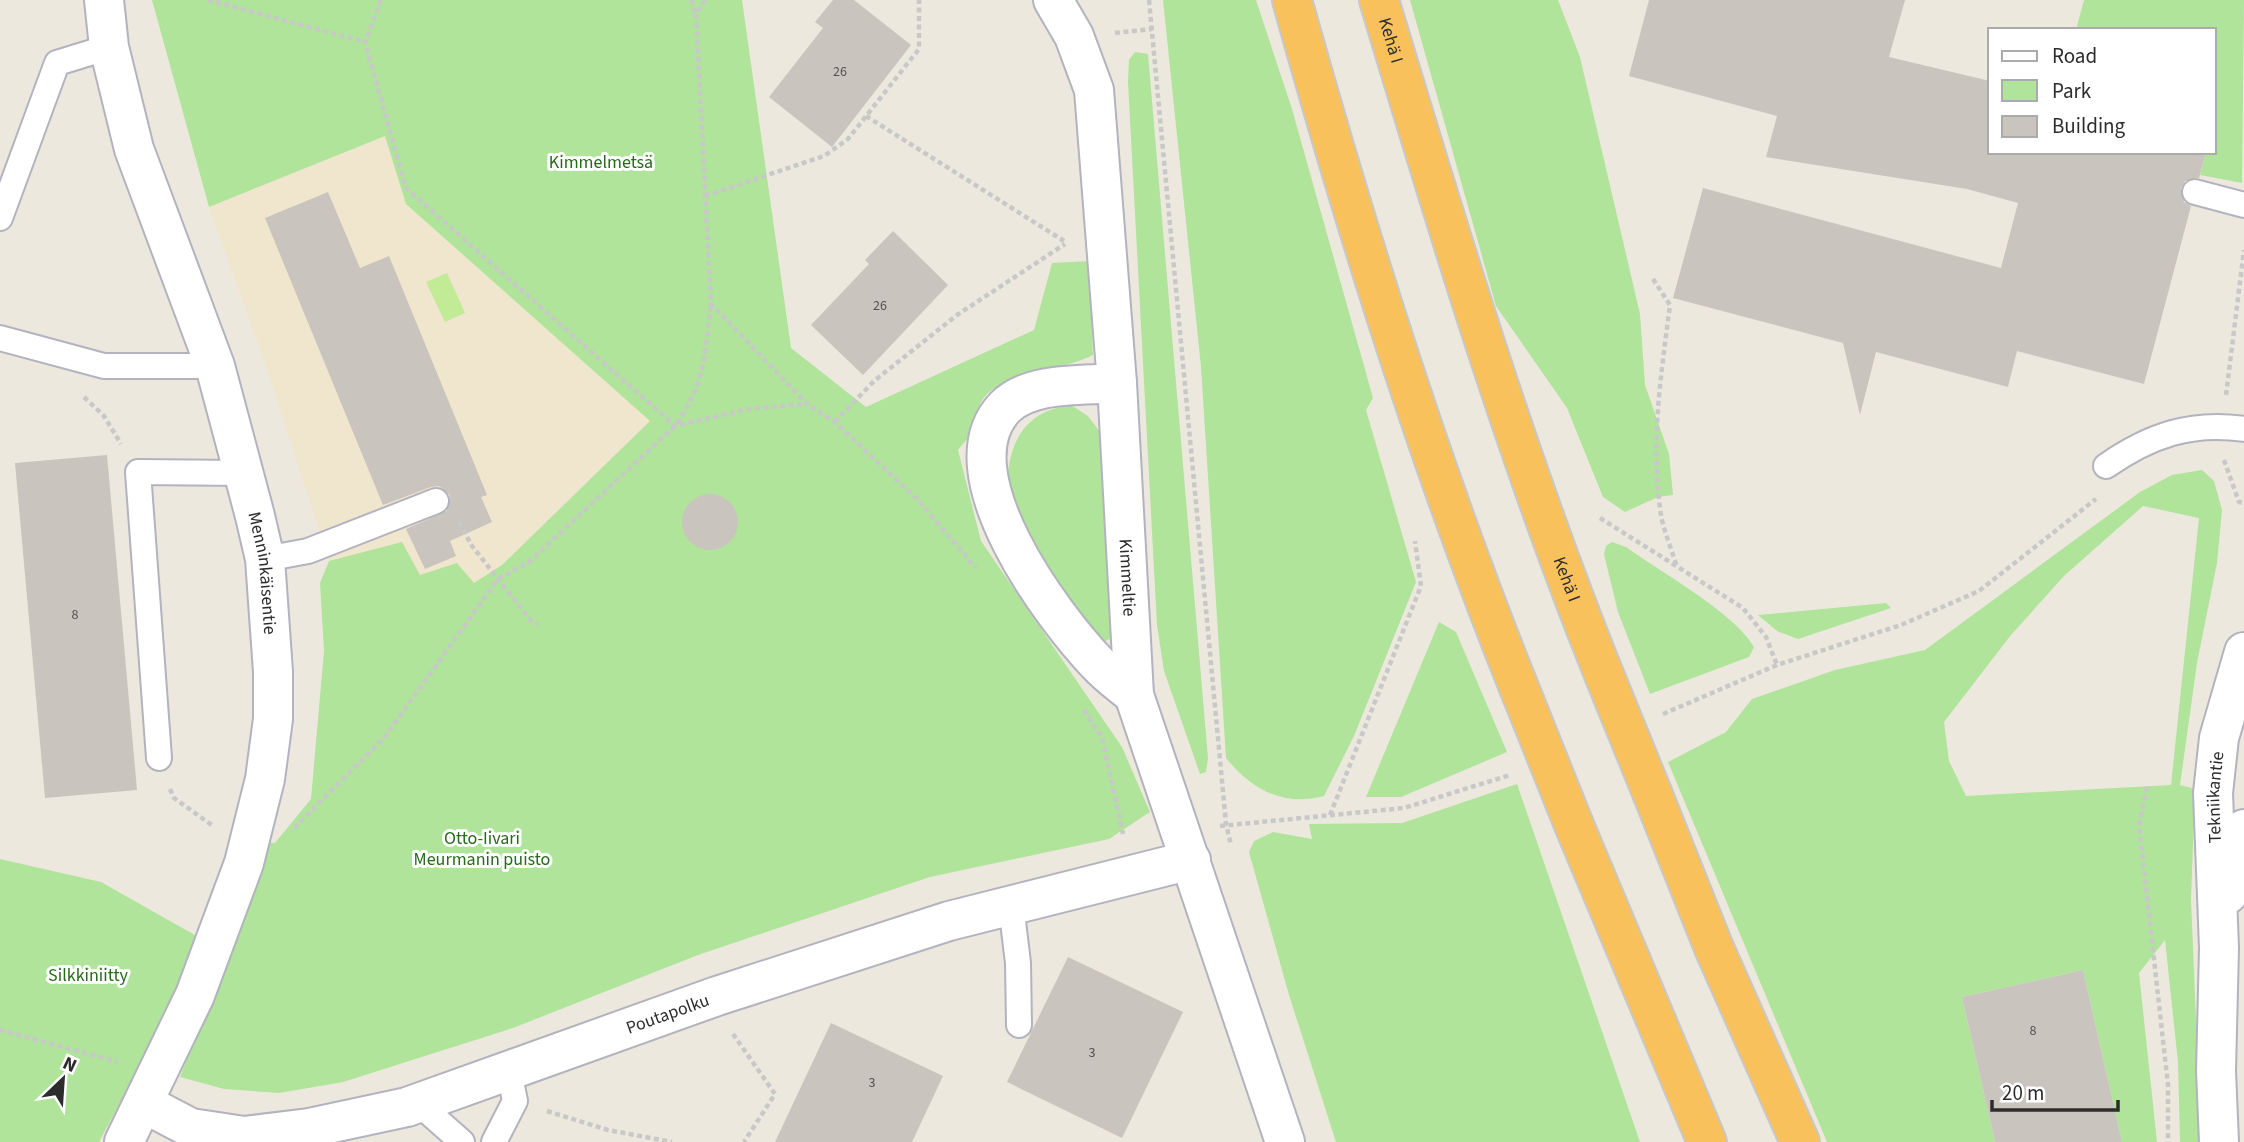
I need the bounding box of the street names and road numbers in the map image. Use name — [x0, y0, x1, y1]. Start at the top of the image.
street label: Kehä I — [1372, 15, 1409, 66]
street label: Menninkäisentie — [241, 509, 282, 636]
street label: Kimmeltie — [1113, 538, 1142, 617]
street label: Kehä I — [1547, 553, 1586, 605]
street label: Tekniikantie — [2201, 750, 2230, 844]
street label: Poutapolku — [623, 988, 713, 1041]

